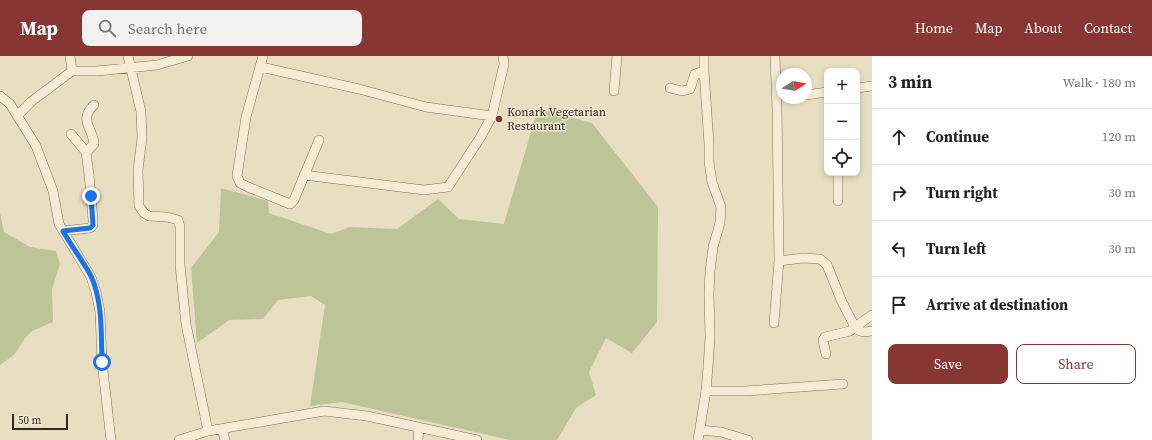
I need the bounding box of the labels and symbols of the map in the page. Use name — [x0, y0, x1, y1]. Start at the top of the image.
north arrow — [776, 68, 812, 104]
place label: Konark Vegetarian Restaurant — [507, 104, 606, 134]
marker: Konark Vegetarian Restaurant — [494, 114, 504, 124]
route end — [82, 187, 100, 205]
route start — [93, 353, 111, 371]
scale bar — [12, 412, 68, 431]

